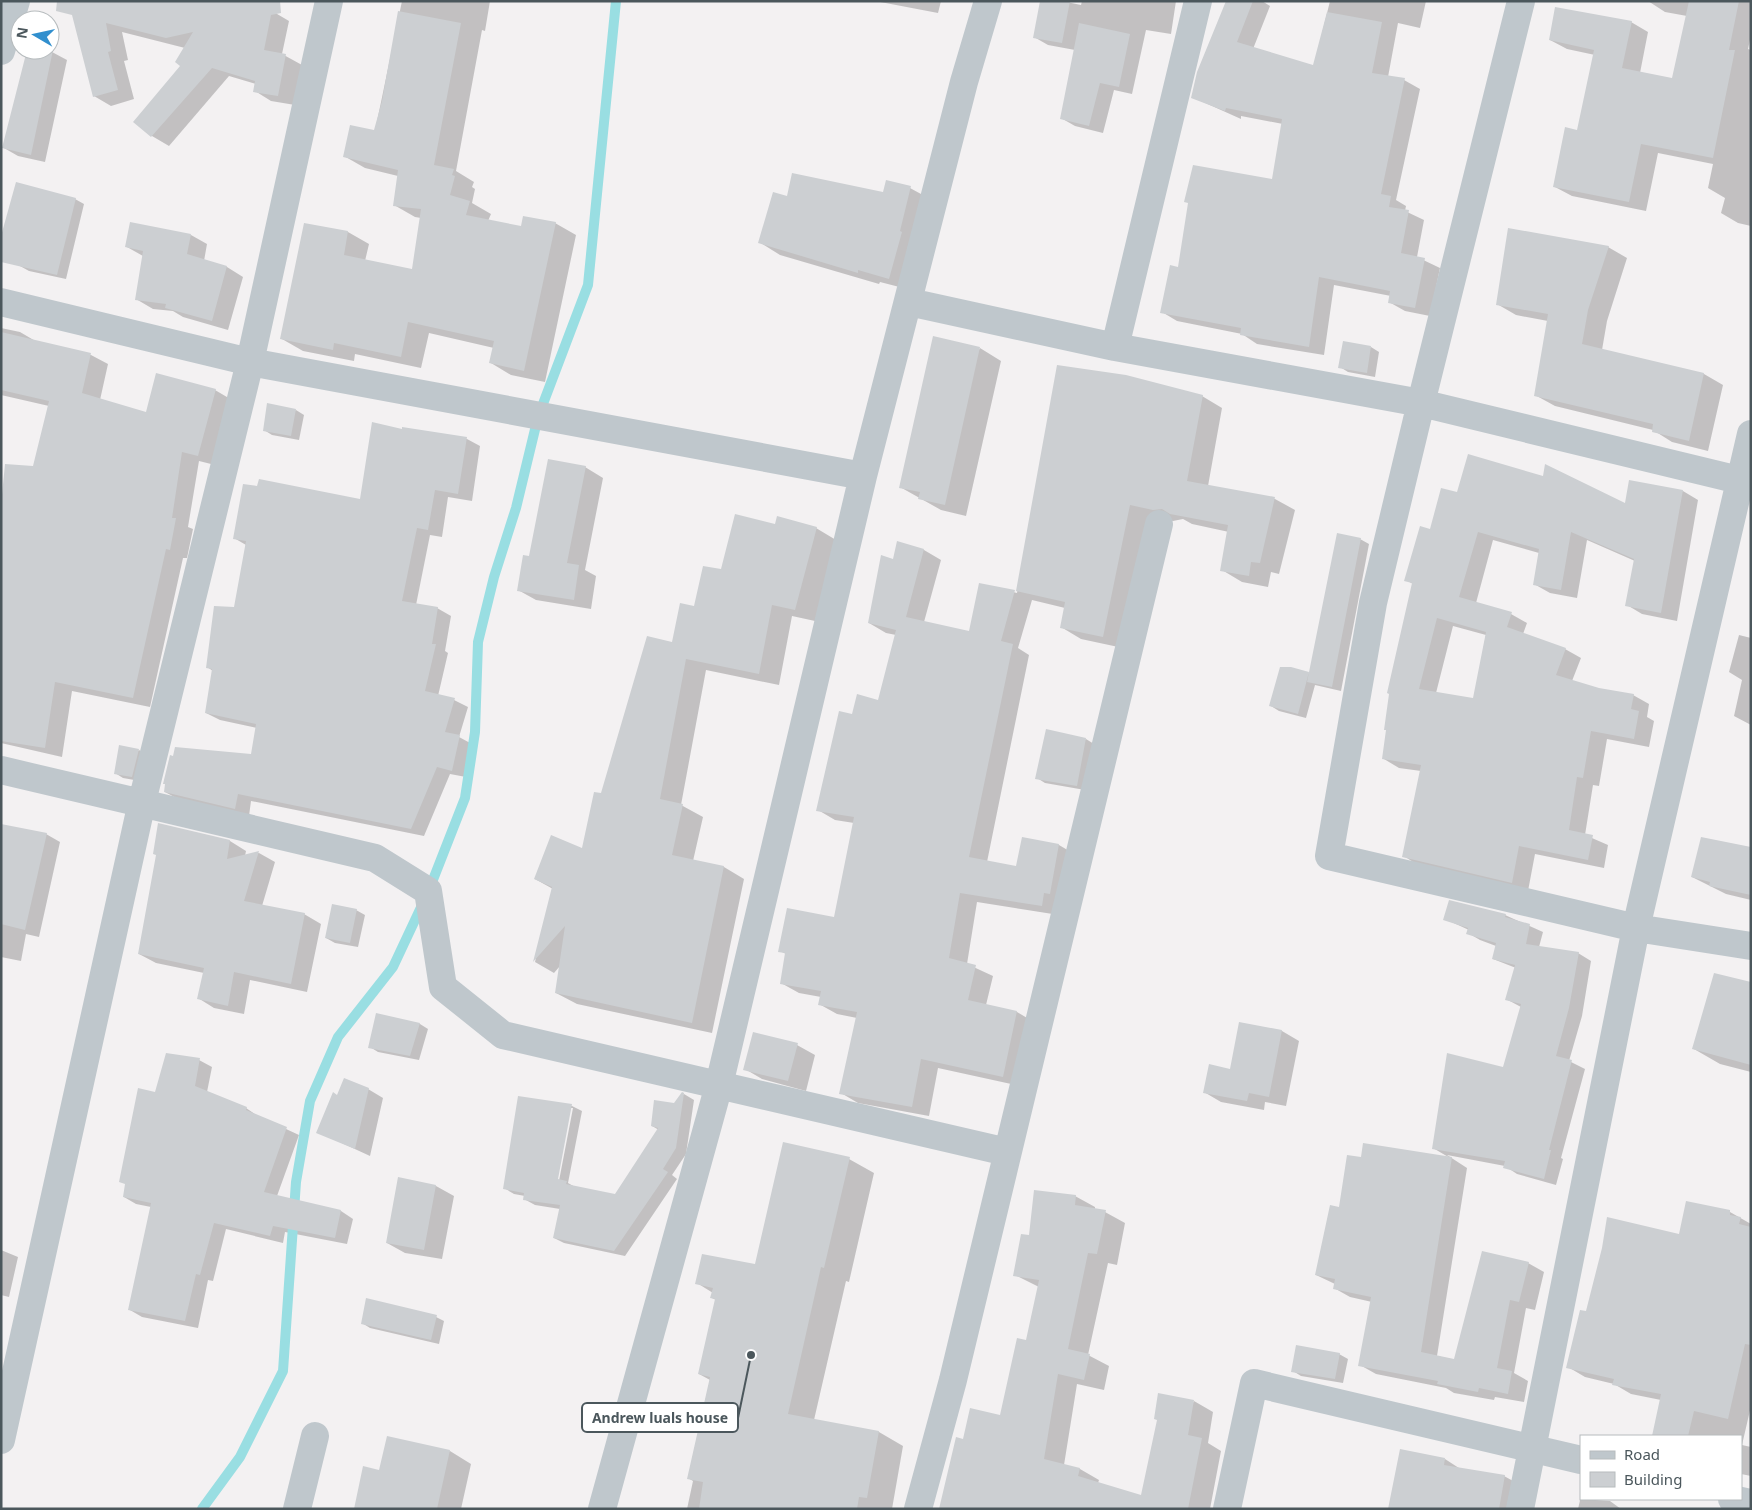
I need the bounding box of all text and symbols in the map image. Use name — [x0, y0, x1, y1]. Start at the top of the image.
north arrow — [10, 10, 60, 60]
text: N — [11, 26, 32, 40]
callout: Andrew luals house — [582, 1403, 738, 1432]
text: Andrew luals house — [592, 1408, 728, 1427]
legend — [1580, 1435, 1742, 1500]
text: Road — [1624, 1444, 1660, 1464]
text: Building — [1624, 1469, 1682, 1489]

